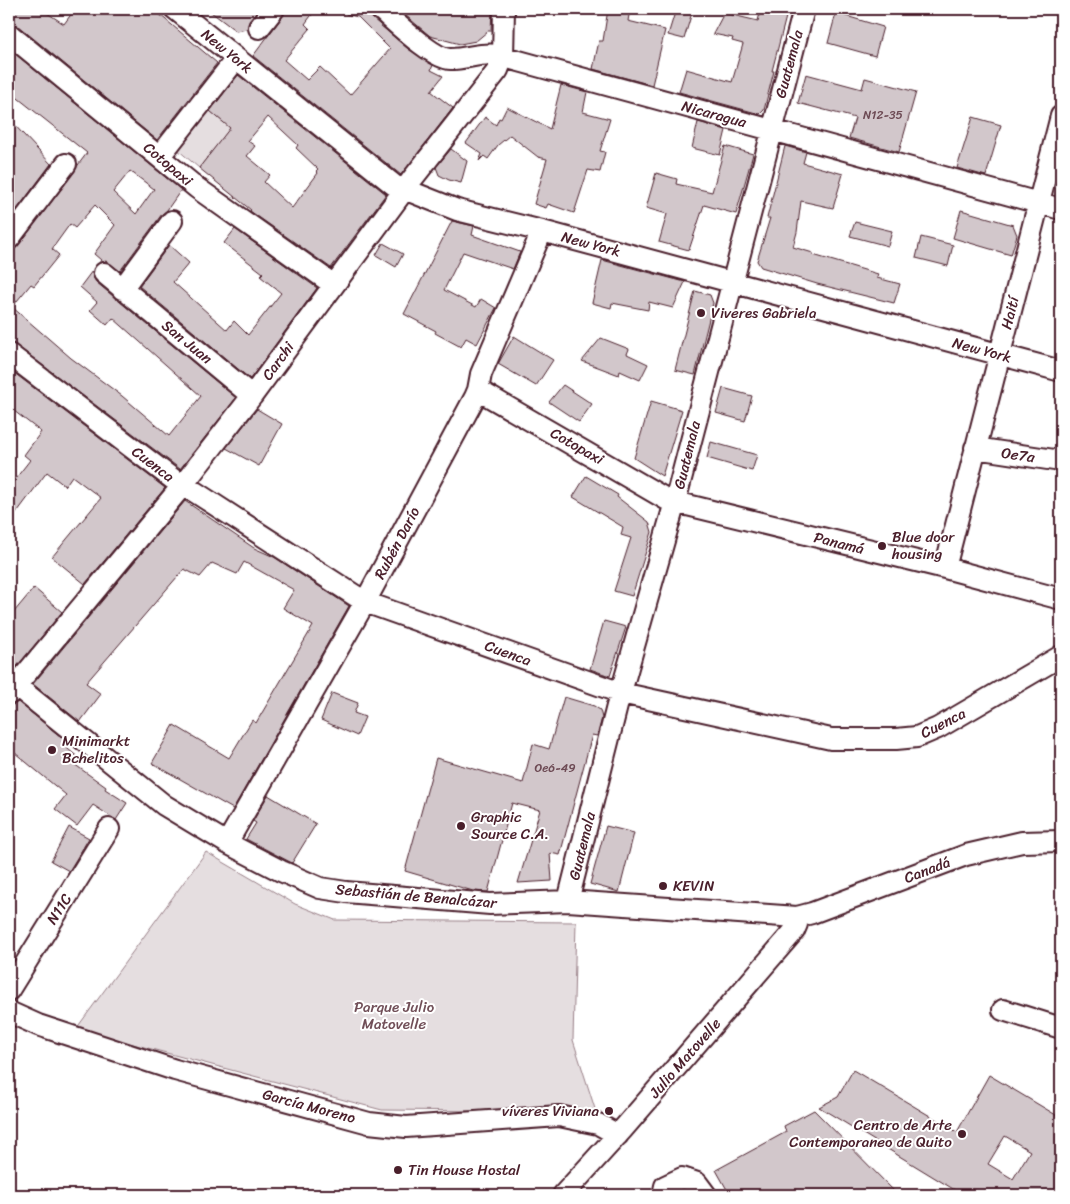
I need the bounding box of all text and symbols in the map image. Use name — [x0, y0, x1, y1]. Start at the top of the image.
street label: New York — [195, 22, 259, 80]
street label: Guatemala — [767, 27, 811, 101]
street label: Nicaragua — [679, 93, 750, 135]
house number: N12-35 — [863, 104, 903, 126]
street label: Cotopaxi — [137, 135, 199, 193]
street label: New York — [558, 224, 624, 264]
street label: Haití — [993, 292, 1027, 332]
place label: Viveres Gabriela — [711, 300, 817, 326]
marker: Viveres Gabriela — [695, 307, 707, 319]
street label: San Juan — [156, 313, 218, 371]
street label: New York — [949, 330, 1015, 370]
street label: Carchi — [255, 335, 302, 386]
street label: Guatemala — [666, 418, 708, 492]
street label: Cotopaxi — [545, 420, 610, 472]
street label: Cuenca — [126, 439, 180, 489]
street label: Oe7a — [1000, 440, 1037, 470]
street label: Rubén Darío — [367, 501, 427, 584]
street label: Panamá — [811, 524, 867, 562]
place label: Blue door housing — [891, 524, 955, 567]
marker: Blue door housing — [876, 540, 888, 552]
street label: Cuenca — [481, 633, 536, 674]
street label: Cuenca — [916, 700, 971, 746]
place label: Minimarkt Bchelitos — [62, 728, 131, 771]
marker: Minimarkt Bchelitos — [46, 744, 58, 756]
house number: Oe6-49 — [534, 757, 576, 779]
place label: Graphic Source C.A. — [471, 804, 549, 847]
street label: Guatemala — [561, 809, 603, 883]
marker: Graphic Source C.A. — [455, 820, 467, 832]
street label: Canadá — [900, 849, 954, 891]
place label: KEVIN — [673, 873, 715, 899]
street label: Sebastián de Benalcázar — [334, 876, 499, 916]
marker: KEVIN — [657, 880, 669, 892]
street label: N11C — [39, 888, 79, 930]
park label: Parque Julio Matovelle — [354, 994, 435, 1037]
street label: Julio Matovelle — [642, 1012, 728, 1105]
street label: García Moreno — [260, 1081, 359, 1131]
place label: víveres Viviana — [502, 1098, 599, 1124]
marker: víveres Viviana — [603, 1105, 615, 1117]
place label: Centro de Arte Contemporaneo de Quito — [789, 1112, 952, 1155]
marker: Centro de Arte Contemporaneo de Quito — [956, 1128, 968, 1140]
place label: Tin House Hostal — [408, 1157, 521, 1183]
marker: Tin House Hostal — [392, 1164, 404, 1176]

